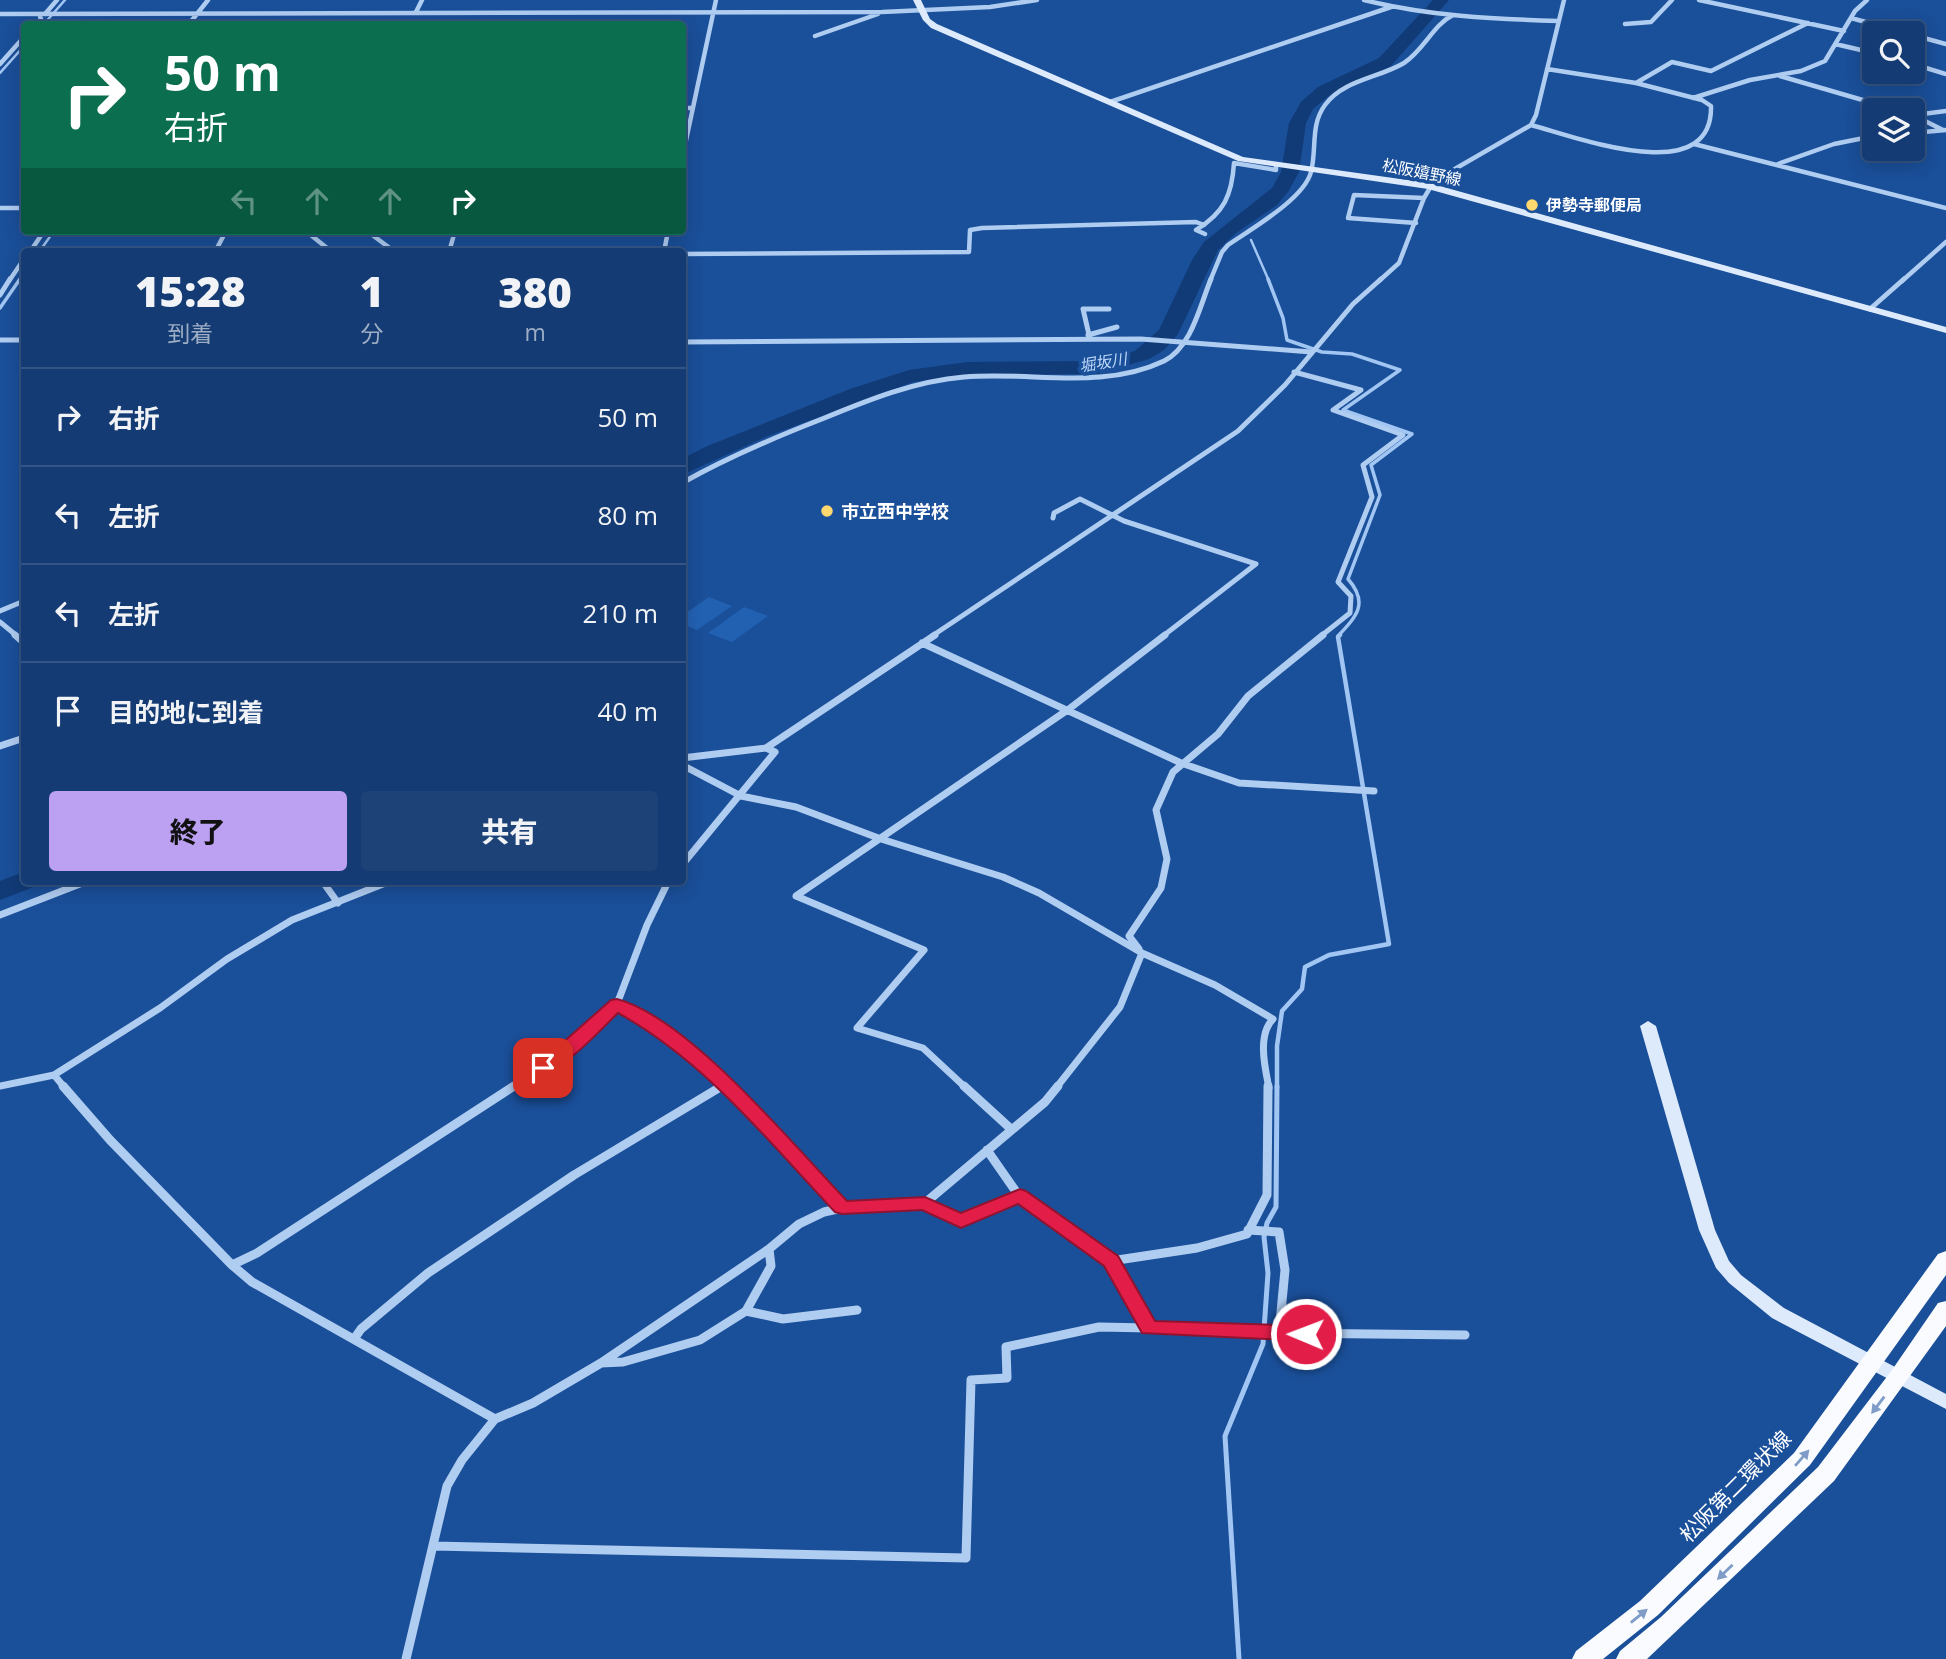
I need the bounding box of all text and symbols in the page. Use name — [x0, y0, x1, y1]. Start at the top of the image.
map controls — [1862, 21, 1925, 161]
button: search — [1862, 21, 1925, 84]
text: 50 m — [164, 39, 281, 105]
icon: right — [49, 49, 140, 140]
button: layers — [1862, 98, 1925, 161]
text: 右折 — [164, 105, 228, 148]
street label: 松阪嬉野線 — [1381, 154, 1463, 190]
icon: left — [225, 182, 263, 220]
icon: ahead — [298, 182, 336, 220]
icon: ahead — [371, 182, 409, 220]
icon: right — [444, 182, 482, 220]
place label: 伊勢寺郵便局 — [1545, 194, 1642, 216]
marker: 伊勢寺郵便局 — [1524, 197, 1540, 213]
text: 15:28 — [135, 262, 246, 319]
text: 1 — [360, 262, 384, 319]
text: 380 — [498, 263, 572, 320]
text: m — [524, 316, 546, 348]
text: 到着 — [167, 317, 213, 349]
text: 分 — [360, 317, 383, 349]
water label: 堀坂川 — [1078, 347, 1130, 377]
icon: right — [49, 398, 87, 436]
text: 50 m — [597, 399, 658, 435]
text: 右折 — [108, 400, 160, 436]
icon: left — [49, 496, 87, 534]
text: 80 m — [597, 497, 658, 533]
text: 左折 — [108, 498, 160, 534]
place label: 市立西中学校 — [841, 499, 949, 523]
marker: 市立西中学校 — [819, 503, 835, 519]
icon: left — [49, 594, 87, 632]
text: 210 m — [583, 595, 658, 631]
text: 左折 — [108, 596, 160, 632]
icon: arrive — [49, 692, 87, 730]
text: 40 m — [597, 693, 658, 729]
text: 目的地に到着 — [108, 694, 264, 730]
button: 終了 — [49, 791, 347, 871]
button: 共有 — [361, 791, 658, 871]
pin — [513, 1038, 573, 1098]
icon: arrive — [524, 1049, 562, 1087]
position arrow — [1269, 1297, 1343, 1371]
one-way arrow — [1871, 1395, 1886, 1413]
street label: 松阪第二環状線 — [1673, 1424, 1797, 1548]
one-way arrow — [1794, 1449, 1810, 1467]
one-way arrow — [1717, 1563, 1734, 1579]
one-way arrow — [1629, 1609, 1647, 1624]

